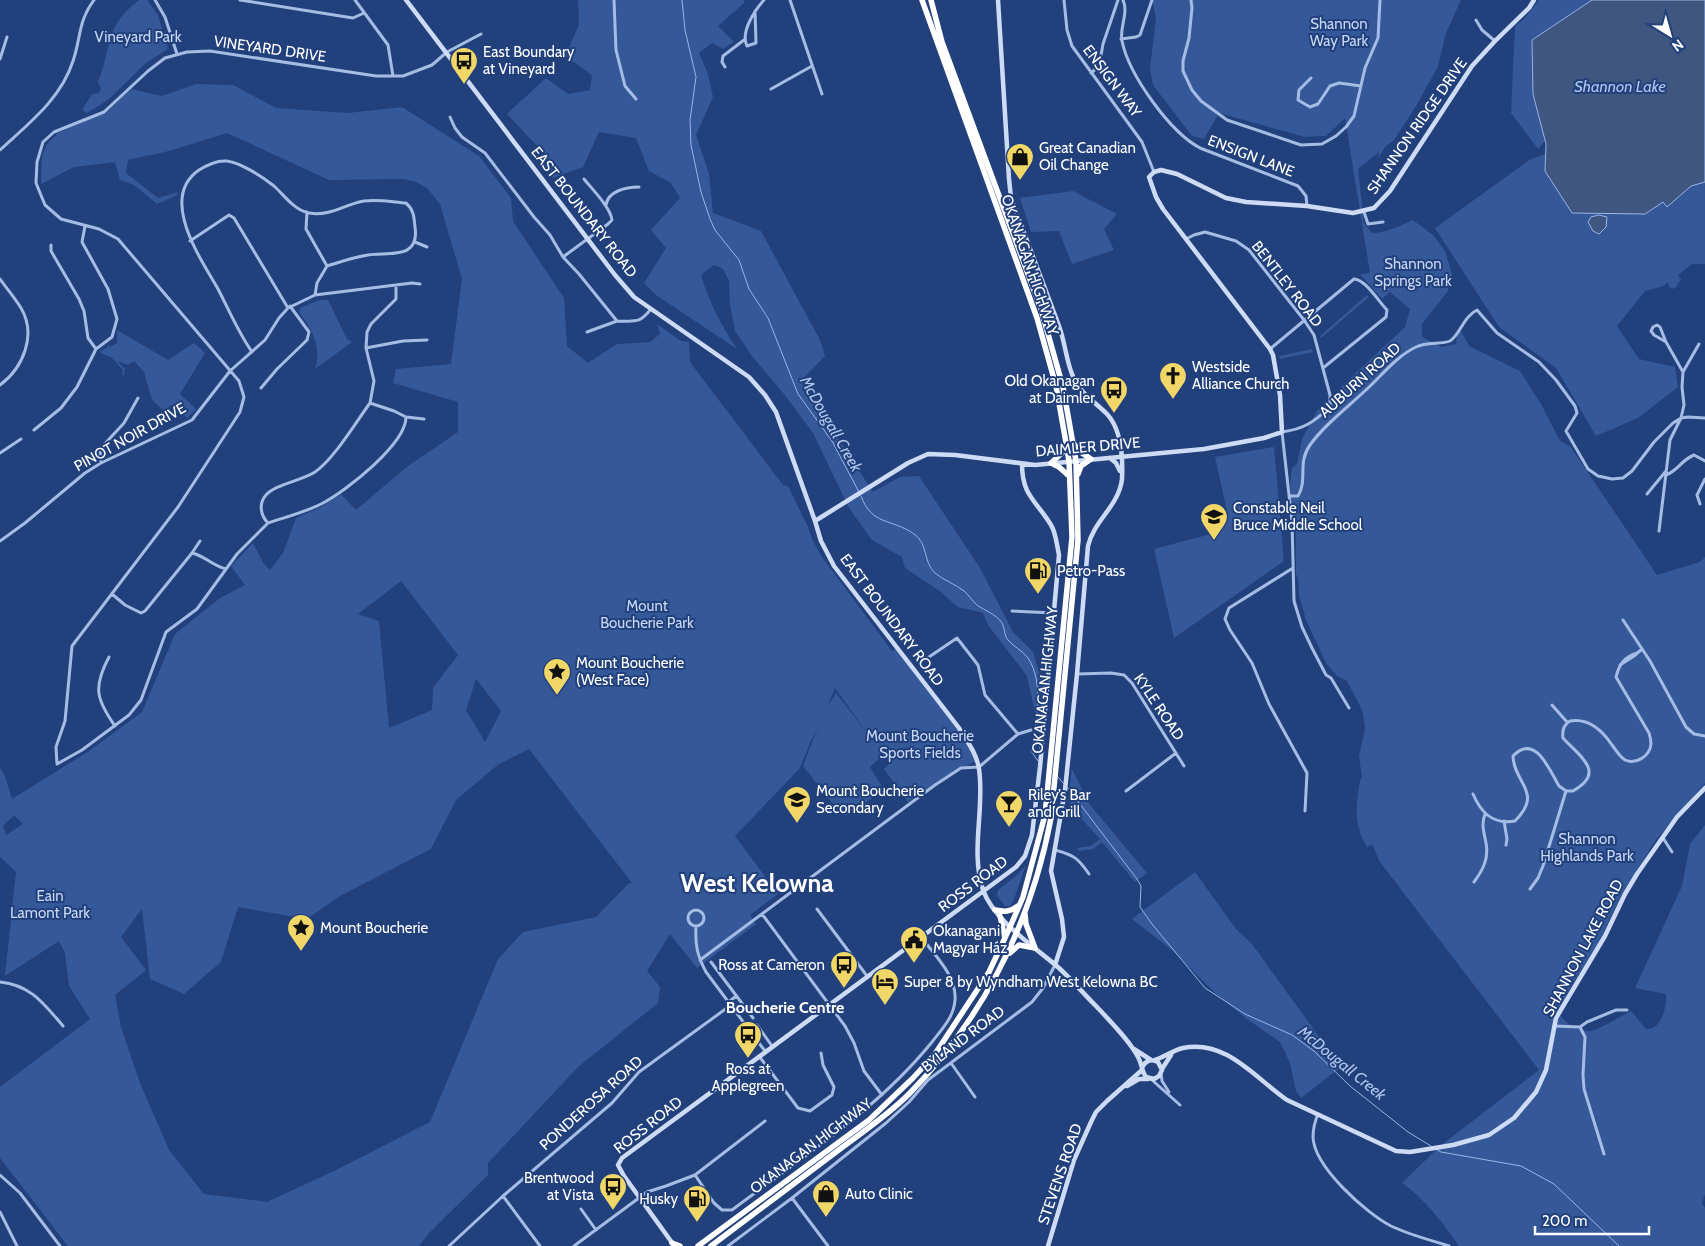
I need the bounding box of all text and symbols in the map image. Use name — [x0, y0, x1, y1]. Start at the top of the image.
north arrow — [1645, 10, 1695, 60]
park label: Shannon Way Park — [1310, 15, 1369, 50]
park label: Vineyard Park — [95, 28, 182, 46]
street label: VINEYARD DRIVE — [213, 32, 327, 66]
text: N — [1668, 35, 1687, 56]
street label: ENSIGN WAY — [1079, 41, 1145, 121]
place label: East Boundary at Vineyard — [483, 43, 575, 78]
bus stop icon: East Boundary at Vineyard — [449, 46, 479, 85]
street label: SHANNON RIDGE DRIVE — [1363, 54, 1471, 198]
water label: Shannon Lake — [1574, 77, 1666, 96]
street label: ENSIGN LANE — [1205, 131, 1297, 181]
place label: Great Canadian Oil Change — [1039, 139, 1136, 174]
shop icon: Great Canadian Oil Change — [1005, 142, 1035, 181]
street label: EAST BOUNDARY ROAD — [527, 143, 641, 281]
street label: OKANAGAN HIGHWAY — [997, 192, 1063, 338]
street label: BENTLEY ROAD — [1248, 237, 1326, 331]
park label: Shannon Springs Park — [1374, 255, 1452, 290]
street label: AUBURN ROAD — [1316, 339, 1404, 421]
place label: Westside Alliance Church — [1192, 358, 1289, 393]
church icon: Westside Alliance Church — [1158, 361, 1188, 400]
water label: McDougall Creek — [795, 372, 867, 476]
place label: Old Okanagan at Daimler — [1004, 372, 1095, 407]
bus stop icon: Old Okanagan at Daimler — [1099, 375, 1129, 414]
street label: PINOT NOIR DRIVE — [71, 399, 189, 475]
street label: DAIMLER DRIVE — [1035, 433, 1141, 461]
place label: Constable Neil Bruce Middle School — [1233, 499, 1363, 534]
school or university icon: Constable Neil Bruce Middle School — [1199, 502, 1229, 541]
street label: EAST BOUNDARY ROAD — [836, 550, 948, 690]
fuel station icon: Petro-Pass — [1023, 556, 1053, 595]
place label: Petro-Pass — [1057, 562, 1125, 580]
park label: Mount Boucherie Park — [600, 597, 694, 632]
street label: OKANAGAN HIGHWAY — [1028, 605, 1062, 754]
place label: Mount Boucherie (West Face) — [576, 654, 684, 689]
place icon: Mount Boucherie (West Face) — [542, 657, 572, 696]
street label: KYLE ROAD — [1130, 670, 1188, 744]
park label: Mount Boucherie Sports Fields — [866, 727, 974, 762]
place label: Mount Boucherie Secondary — [816, 782, 924, 817]
school or university icon: Mount Boucherie Secondary — [782, 785, 812, 824]
place label: Riley’s Bar and Grill — [1028, 786, 1091, 821]
bar icon: Riley’s Bar and Grill — [994, 789, 1024, 828]
park label: Shannon Highlands Park — [1540, 830, 1634, 865]
street label: ROSS ROAD — [935, 852, 1011, 916]
district label: West Kelowna — [680, 868, 834, 898]
street label: SHANNON LAKE ROAD — [1539, 876, 1627, 1020]
park label: Eain Lamont Park — [10, 887, 90, 922]
place icon: Mount Boucherie — [286, 913, 316, 952]
place label: Mount Boucherie — [320, 919, 428, 937]
place label: Okanagani Magyar Ház — [933, 922, 1007, 957]
public building icon: Okanagani Magyar Ház — [899, 925, 929, 964]
bus stop icon: Ross at Cameron — [829, 950, 859, 989]
place label: Ross at Cameron — [718, 956, 825, 974]
hotel icon: Super 8 by Wyndham West Kelowna BC — [870, 967, 900, 1006]
place label: Super 8 by Wyndham West Kelowna BC — [904, 973, 1158, 991]
district label: Boucherie Centre — [726, 998, 844, 1017]
street label: BYLAND ROAD — [918, 1002, 1008, 1076]
bus stop icon: Ross at Applegreen — [733, 1020, 763, 1059]
water label: McDougall Creek — [1294, 1021, 1391, 1105]
street label: PONDEROSA ROAD — [536, 1052, 646, 1154]
place label: Ross at Applegreen — [712, 1060, 784, 1095]
street label: ROSS ROAD — [610, 1093, 686, 1157]
street label: OKANAGAN HIGHWAY — [747, 1094, 876, 1198]
street label: STEVENS ROAD — [1034, 1121, 1086, 1227]
place label: Brentwood at Vista — [524, 1169, 595, 1204]
bus stop icon: Brentwood at Vista — [598, 1172, 628, 1211]
shop icon: Auto Clinic — [811, 1179, 841, 1218]
fuel station icon: Husky — [682, 1184, 712, 1223]
place label: Auto Clinic — [845, 1185, 913, 1203]
place label: Husky — [639, 1190, 678, 1208]
scale bar — [1535, 1204, 1649, 1236]
text: 200 m — [1542, 1212, 1587, 1230]

